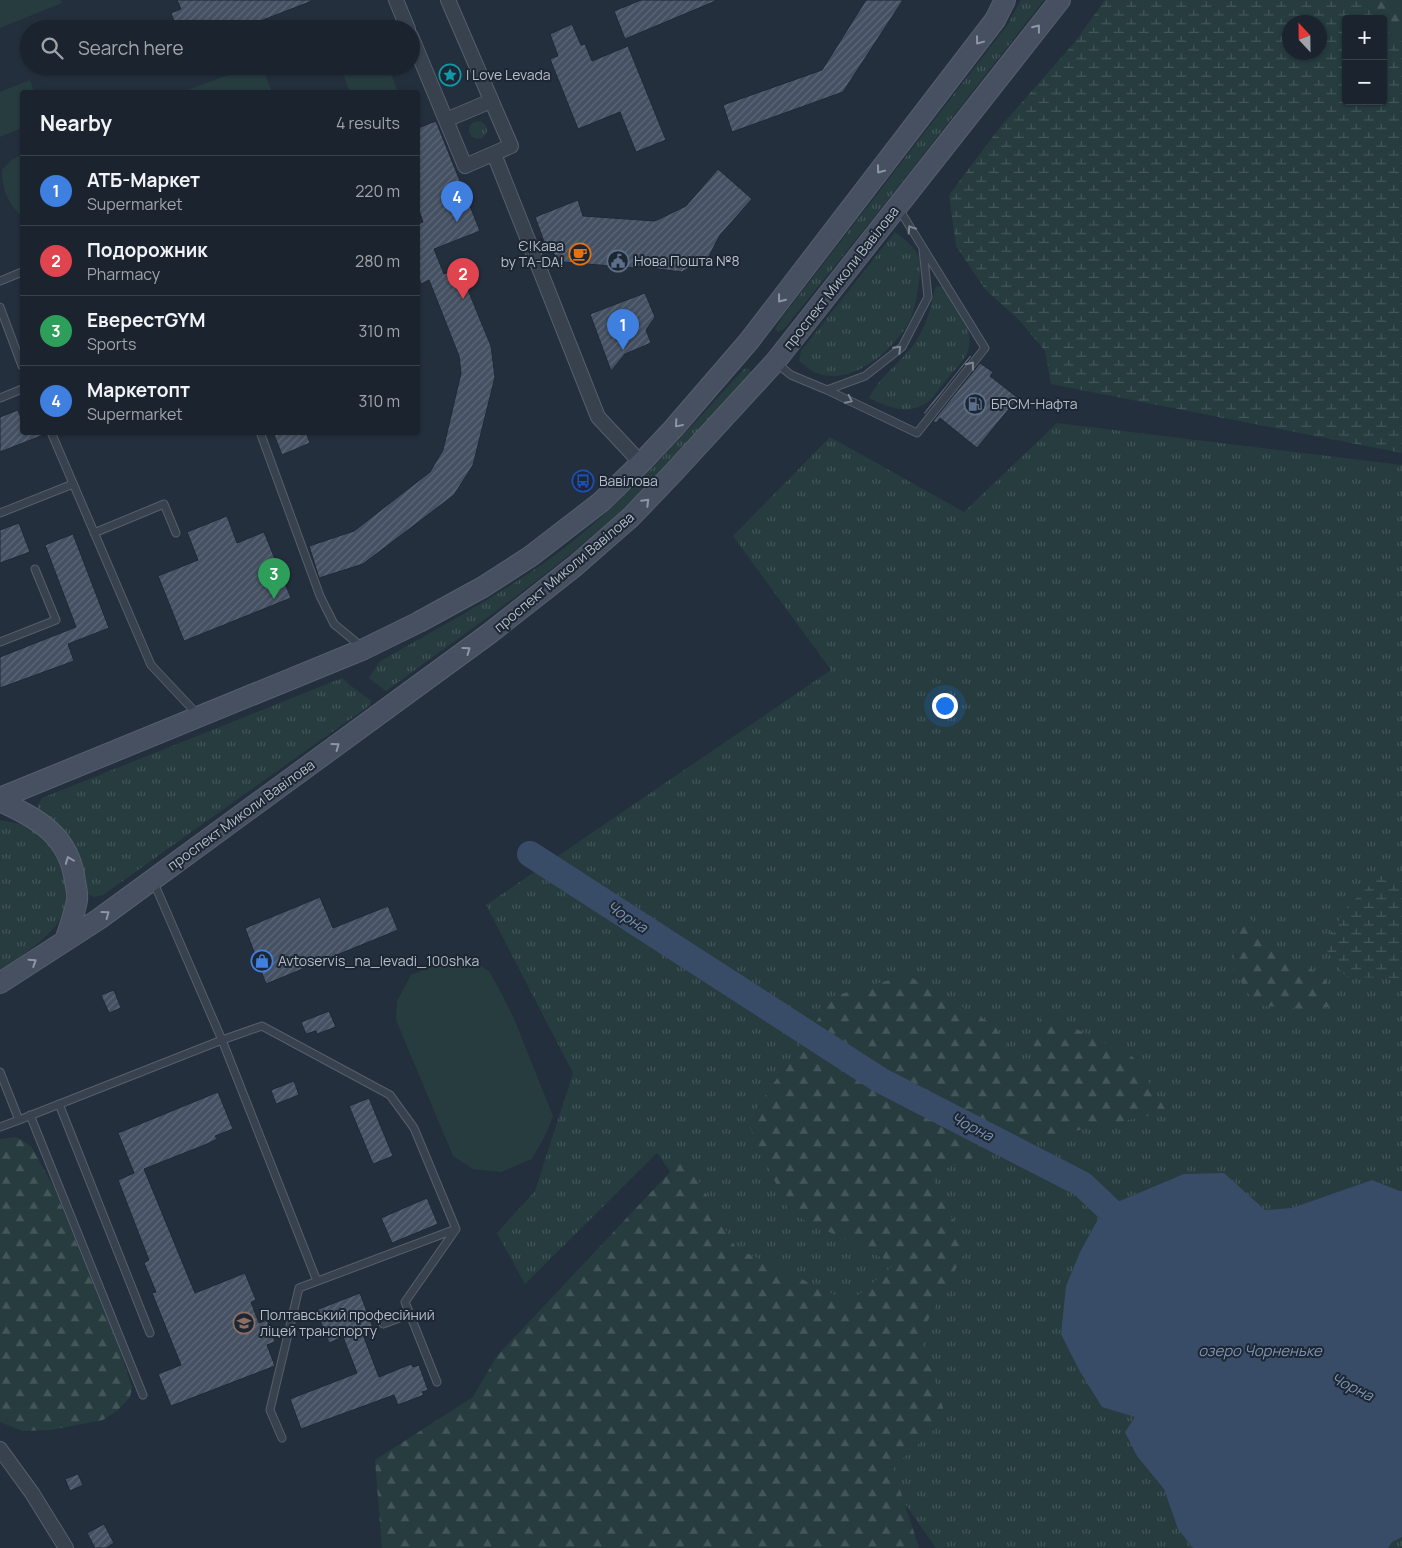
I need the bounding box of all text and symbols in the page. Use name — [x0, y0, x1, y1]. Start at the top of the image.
north arrow — [1282, 15, 1327, 60]
map controls — [1342, 15, 1387, 105]
button: + — [1342, 15, 1387, 60]
search box — [20, 20, 420, 75]
one-way arrow — [1032, 25, 1041, 34]
icon: search — [38, 34, 66, 62]
text: Search here — [78, 35, 184, 61]
one-way arrow — [976, 35, 985, 45]
button: − — [1342, 60, 1387, 105]
place icon: I Love Levada — [438, 63, 462, 87]
place label: I Love Levada — [466, 65, 551, 84]
text: Nearby — [40, 109, 112, 137]
text: 4 results — [336, 112, 400, 134]
one-way arrow — [877, 164, 886, 174]
text: АТБ-Маркет — [87, 167, 200, 193]
text: 1 — [52, 180, 60, 202]
text: 220 m — [355, 180, 400, 202]
pin: 4 — [441, 181, 473, 222]
text: Supermarket — [87, 193, 183, 215]
street label: проспект Миколи Вавілова — [778, 202, 903, 354]
one-way arrow — [908, 225, 918, 234]
place label: Є!Кава by TA-DA! — [501, 236, 564, 271]
text: Подорожник — [87, 237, 208, 263]
cafe icon: Є!Кава by TA-DA! — [568, 242, 592, 266]
public building icon: Нова Пошта №8 — [606, 249, 630, 273]
text: 2 — [51, 250, 61, 272]
text: 280 m — [355, 250, 400, 272]
place label: Нова Пошта №8 — [634, 251, 740, 270]
pin: 2 — [447, 258, 479, 299]
text: Pharmacy — [87, 263, 160, 285]
one-way arrow — [779, 293, 787, 302]
text: ЕверестGYM — [87, 307, 206, 333]
pin: 1 — [607, 309, 639, 350]
text: 3 — [51, 320, 61, 342]
text: 310 m — [358, 320, 400, 342]
text: Sports — [87, 333, 136, 355]
one-way arrow — [892, 345, 901, 354]
one-way arrow — [965, 362, 973, 371]
text: Маркетопт — [87, 377, 190, 403]
text: 4 — [51, 390, 61, 412]
text: 310 m — [358, 390, 400, 412]
fuel station icon: БРСМ-Нафта — [963, 392, 987, 416]
one-way arrow — [844, 394, 853, 405]
place label: БРСМ-Нафта — [991, 394, 1077, 413]
text: Supermarket — [87, 403, 183, 425]
one-way arrow — [675, 418, 683, 427]
bus stop icon: Вавілова — [571, 469, 595, 493]
place label: Вавілова — [599, 471, 658, 490]
one-way arrow — [640, 499, 649, 508]
street label: проспект Миколи Вавілова — [490, 507, 638, 636]
pin: 3 — [258, 558, 290, 599]
one-way arrow — [461, 647, 471, 656]
your location — [932, 693, 958, 719]
one-way arrow — [330, 743, 340, 752]
street label: проспект Миколи Вавілова — [163, 755, 318, 874]
one-way arrow — [65, 856, 75, 865]
water label: Чорна — [603, 896, 652, 938]
one-way arrow — [100, 911, 110, 920]
shop icon: Avtoservis_na_levadi_100shka — [250, 949, 274, 973]
place label: Avtoservis_na_levadi_100shka — [278, 951, 479, 970]
one-way arrow — [27, 959, 36, 968]
water label: Чорна — [948, 1107, 997, 1146]
place label: Полтавський професійний ліцей транспорту — [260, 1305, 435, 1340]
school or university icon: Полтавський професійний ліцей транспорту — [232, 1311, 256, 1335]
water label: озеро Чорненьке — [1198, 1340, 1323, 1361]
water label: Чорна — [1328, 1367, 1377, 1406]

